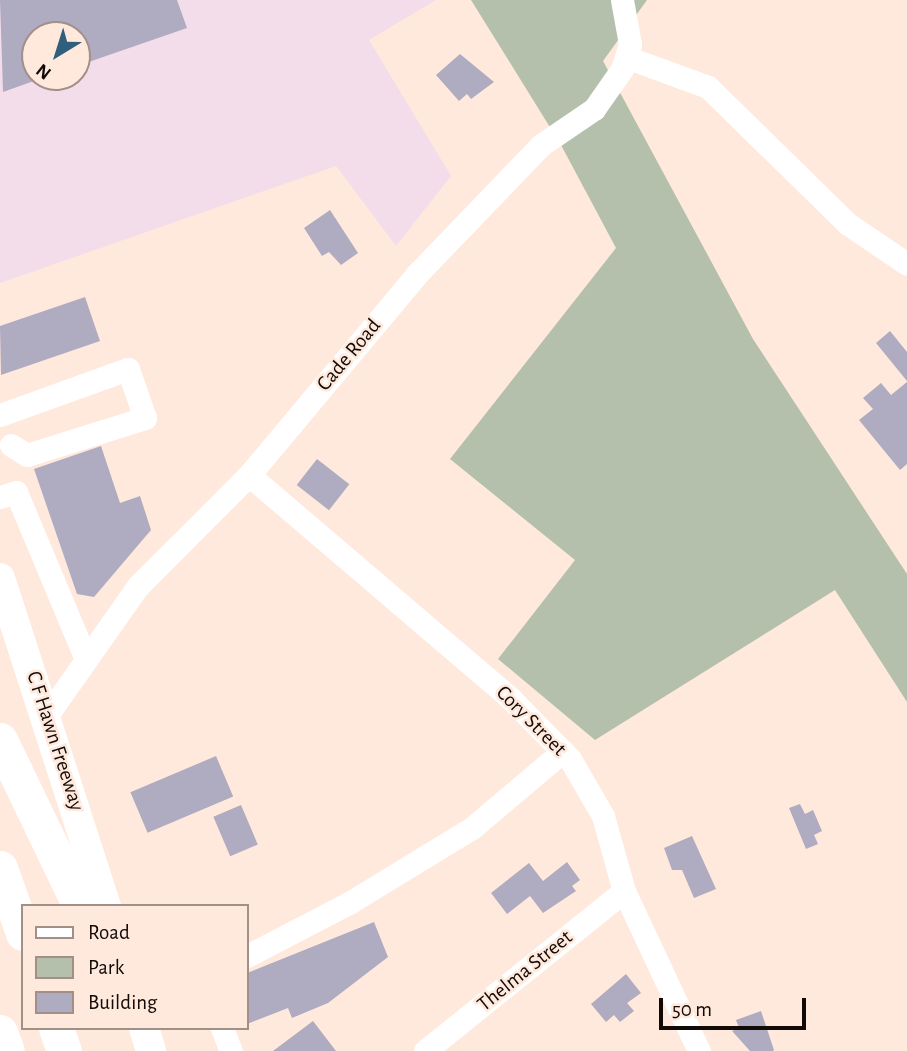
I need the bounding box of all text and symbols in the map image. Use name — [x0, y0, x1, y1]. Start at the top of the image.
north arrow — [21, 21, 91, 91]
text: N — [33, 60, 55, 83]
street label: Cade Road — [312, 314, 386, 396]
street label: C F Hawn Freeway — [21, 668, 89, 814]
street label: Cory Street — [490, 680, 572, 762]
legend — [21, 904, 248, 1030]
text: Road — [88, 922, 130, 943]
street label: Thelma Street — [472, 925, 578, 1017]
text: Park — [88, 957, 124, 978]
scale bar — [662, 984, 809, 1028]
text: Building — [88, 992, 157, 1013]
text: 50 m — [672, 999, 712, 1020]

